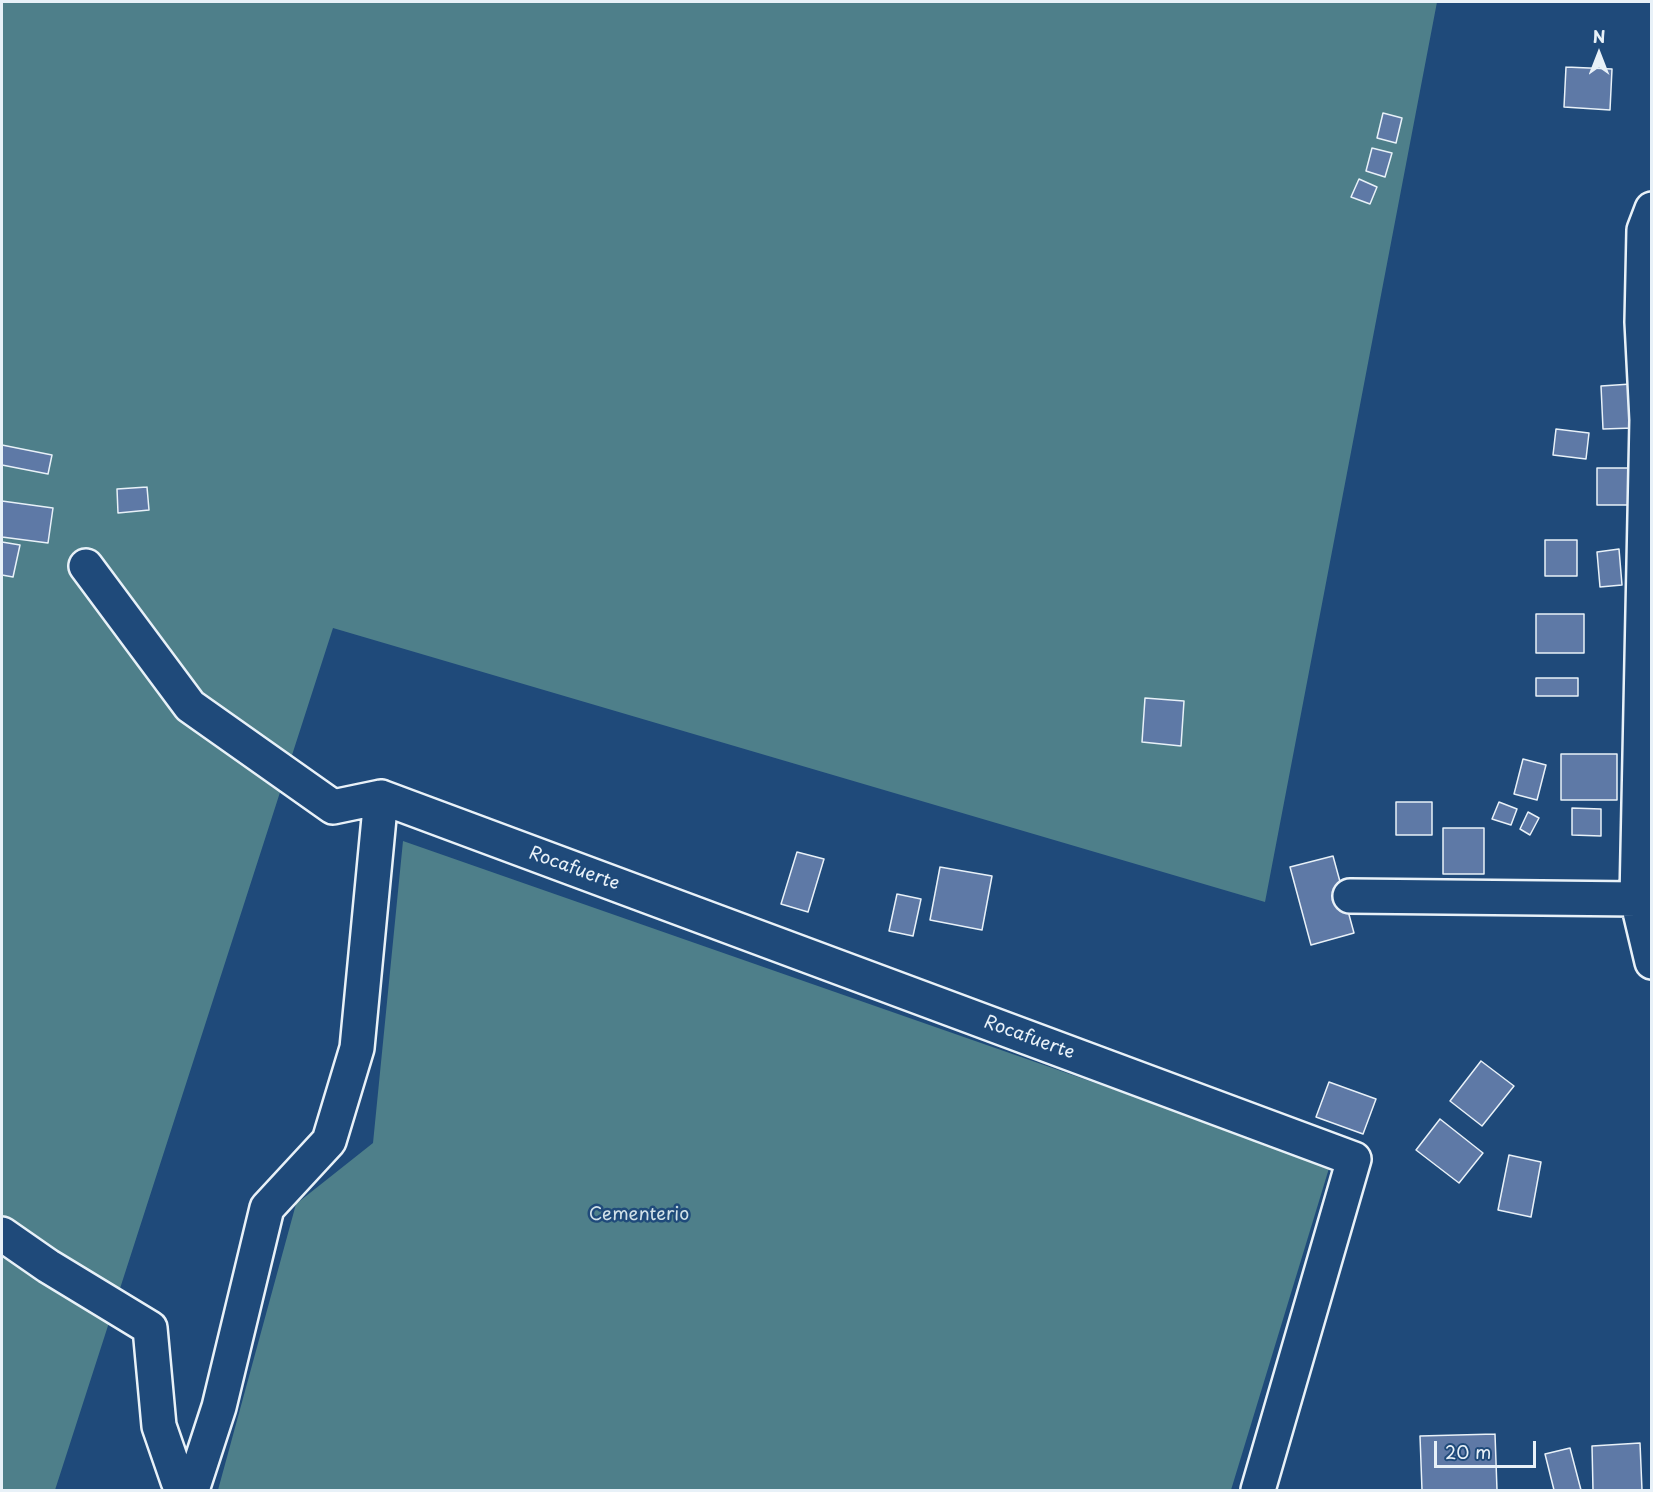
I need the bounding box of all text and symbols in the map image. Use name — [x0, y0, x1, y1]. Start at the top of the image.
north arrow — [1569, 24, 1629, 84]
text: N — [1593, 24, 1605, 48]
street label: Rocafuerte — [526, 843, 622, 895]
street label: Rocafuerte — [981, 1012, 1077, 1064]
park label: Cementerio — [589, 1204, 689, 1226]
scale bar — [1437, 1429, 1539, 1467]
text: 20 m — [1445, 1438, 1491, 1465]

